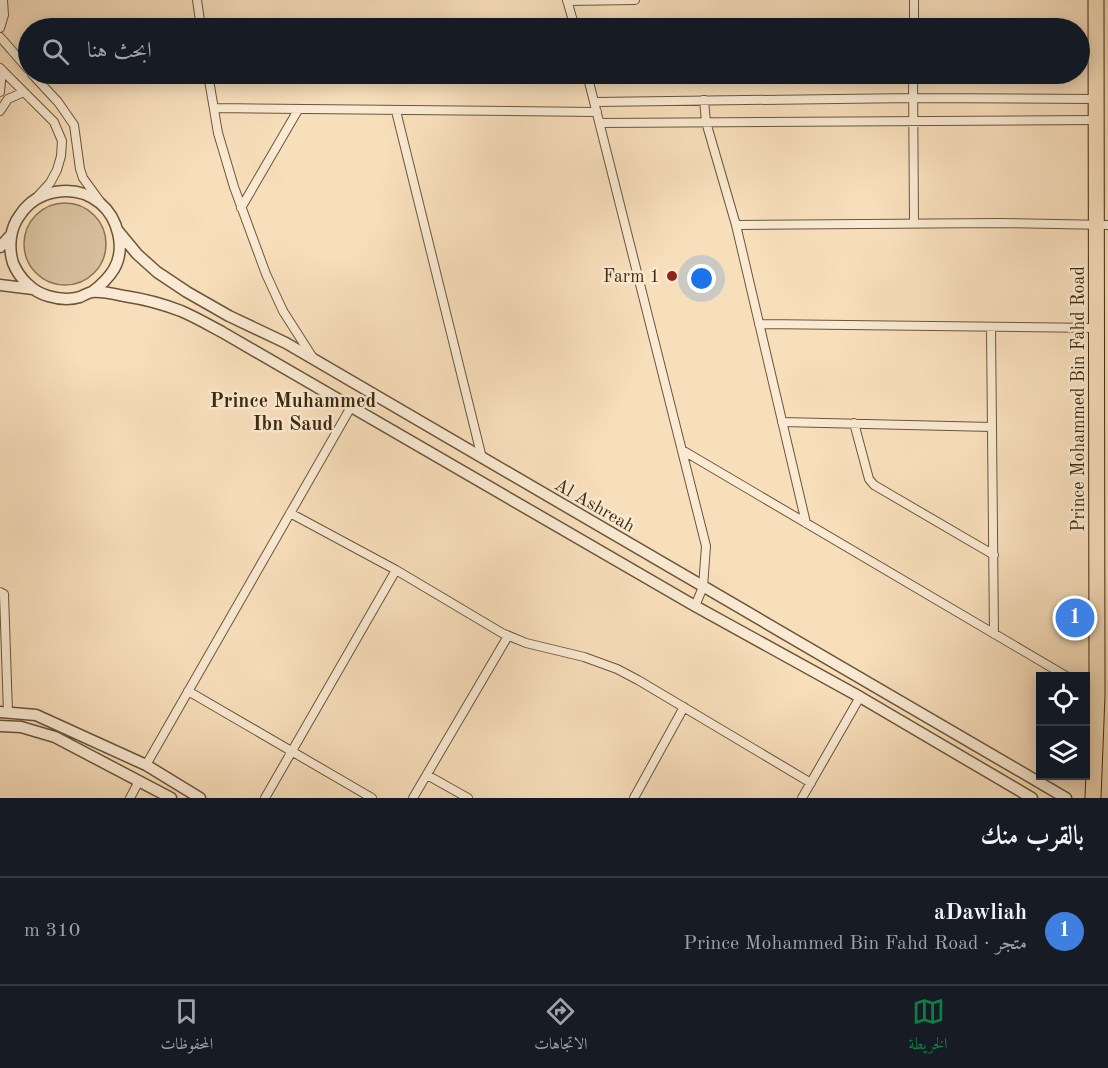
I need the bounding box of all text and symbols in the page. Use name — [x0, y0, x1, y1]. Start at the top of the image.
search box — [18, 18, 1090, 84]
icon: search — [39, 35, 72, 68]
text: ابحث هنا — [87, 40, 152, 62]
your location — [687, 264, 716, 293]
street label: Prince Mohammed Bin Fahd Road — [1070, 266, 1088, 532]
place label: Farm 1 — [603, 268, 660, 286]
marker: Farm 1 — [665, 269, 679, 283]
district label: Prince Muhammed Ibn Saud — [210, 392, 376, 435]
street label: Al Ashreah — [551, 476, 638, 536]
pin: 1 — [1056, 596, 1094, 640]
map controls — [1036, 672, 1090, 780]
button: locate — [1036, 672, 1090, 726]
button: layers — [1036, 726, 1090, 780]
text: بالقرب منك — [981, 824, 1084, 850]
text: aDawliah — [934, 902, 1027, 924]
text: 310 m — [24, 921, 80, 941]
text: 1 — [1059, 921, 1070, 941]
text: متجر · Prince Mohammed Bin Fahd Road — [683, 934, 1027, 954]
tab: المحفوظات — [161, 995, 213, 1059]
tab: الاتجاهات — [534, 995, 588, 1059]
tab: الخريطة — [909, 995, 948, 1059]

